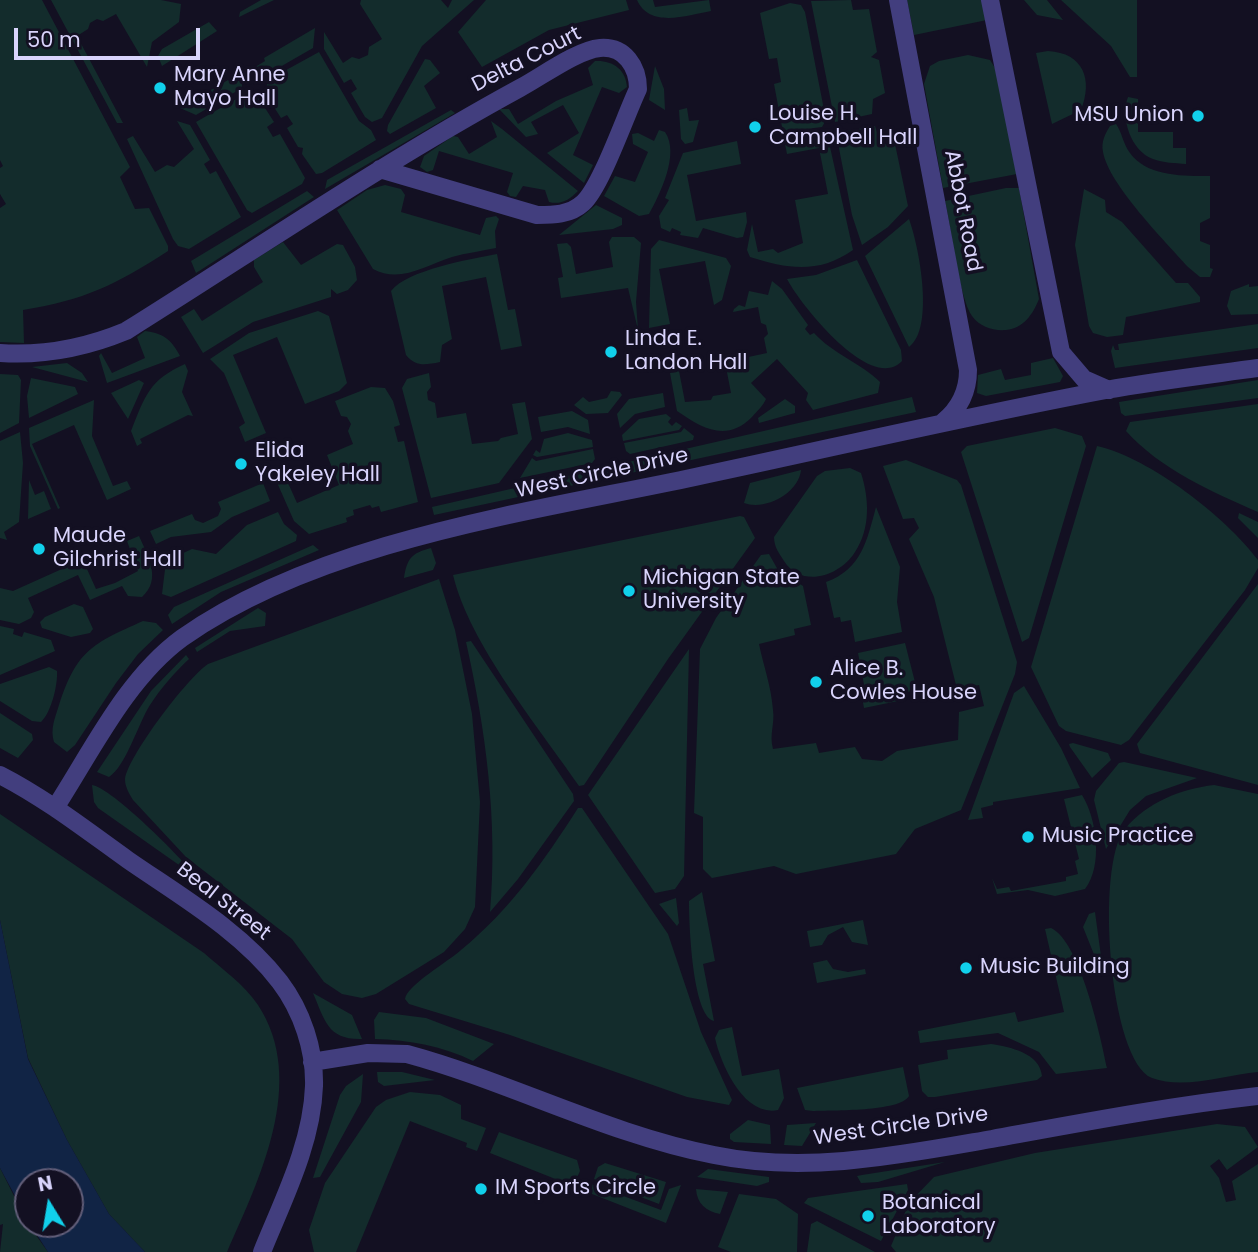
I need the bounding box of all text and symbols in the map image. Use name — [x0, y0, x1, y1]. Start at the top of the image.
scale bar — [18, 14, 203, 58]
street label: Delta Court — [468, 22, 586, 98]
text: 50 m — [27, 25, 81, 54]
place label: Mary Anne Mayo Hall — [174, 63, 286, 113]
marker: Mary Anne Mayo Hall — [152, 80, 168, 96]
place label: Louise H. Campbell Hall — [769, 102, 917, 152]
place label: MSU Union — [1074, 103, 1184, 129]
marker: MSU Union — [1190, 108, 1206, 124]
marker: Louise H. Campbell Hall — [747, 119, 763, 135]
street label: Abbot Road — [938, 148, 986, 274]
place label: Linda E. Landon Hall — [625, 327, 747, 377]
marker: Linda E. Landon Hall — [603, 344, 619, 360]
place label: Elida Yakeley Hall — [255, 439, 380, 489]
street label: West Circle Drive — [513, 443, 691, 505]
marker: Elida Yakeley Hall — [233, 456, 249, 472]
place label: Maude Gilchrist Hall — [53, 524, 182, 574]
marker: Maude Gilchrist Hall — [31, 541, 47, 557]
place label: Michigan State University — [643, 566, 800, 616]
marker: Michigan State University — [621, 583, 637, 599]
place label: Alice B. Cowles House — [830, 657, 977, 707]
marker: Alice B. Cowles House — [808, 674, 824, 690]
place label: Music Practice — [1042, 824, 1194, 850]
marker: Music Practice — [1020, 829, 1036, 845]
street label: Beal Street — [171, 857, 275, 947]
place label: Music Building — [980, 955, 1130, 981]
marker: Music Building — [958, 960, 974, 976]
street label: West Circle Drive — [812, 1102, 990, 1152]
north arrow — [14, 1168, 84, 1238]
text: N — [36, 1169, 55, 1198]
place label: IM Sports Circle — [495, 1176, 656, 1202]
marker: IM Sports Circle — [473, 1181, 489, 1197]
place label: Botanical Laboratory — [882, 1191, 996, 1241]
marker: Botanical Laboratory — [860, 1208, 876, 1224]

